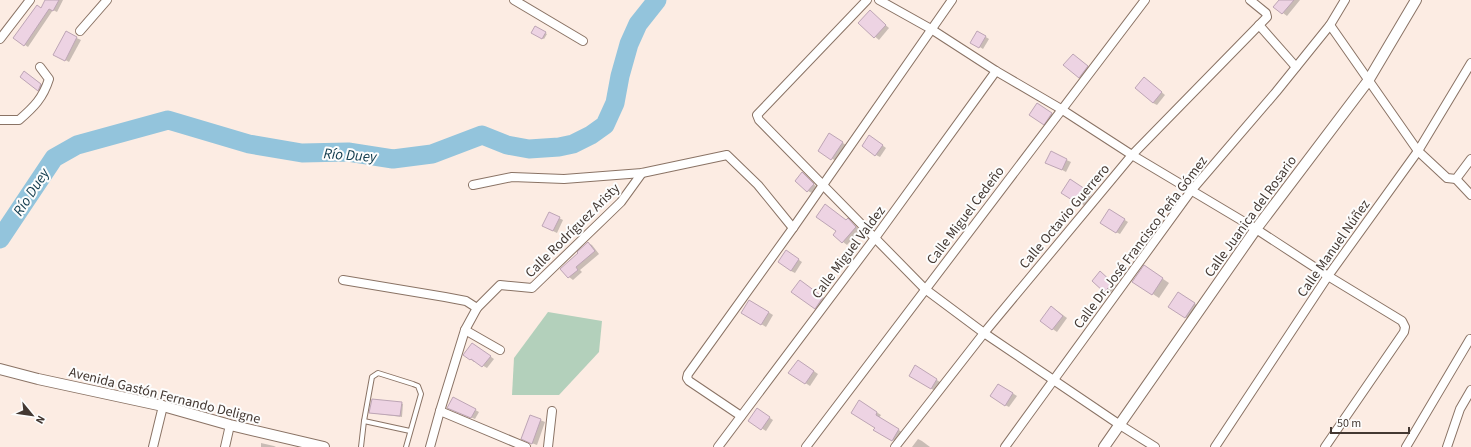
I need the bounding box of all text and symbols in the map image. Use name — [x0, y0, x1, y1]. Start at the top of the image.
water label: Río Duey — [323, 143, 378, 168]
street label: Calle Dr. José Francisco Peña Gómez — [1069, 152, 1212, 333]
street label: Calle Juanica del Rosario — [1200, 152, 1302, 281]
street label: Calle Octavio Guerrero — [1015, 160, 1115, 273]
street label: Calle Miguel Cedeño — [922, 162, 1009, 269]
water label: Río Duey — [8, 163, 55, 220]
street label: Calle Rodríguez Aristy — [521, 179, 625, 283]
street label: Calle Manuel Núñez — [1293, 196, 1375, 301]
street label: Calle Miguel Valdez — [807, 202, 890, 303]
street label: Avenida Gastón Fernando Deligne — [67, 362, 263, 429]
north arrow — [12, 395, 52, 435]
scale bar — [1331, 409, 1409, 435]
text: N — [32, 413, 49, 426]
text: 50 m — [1337, 415, 1361, 432]

